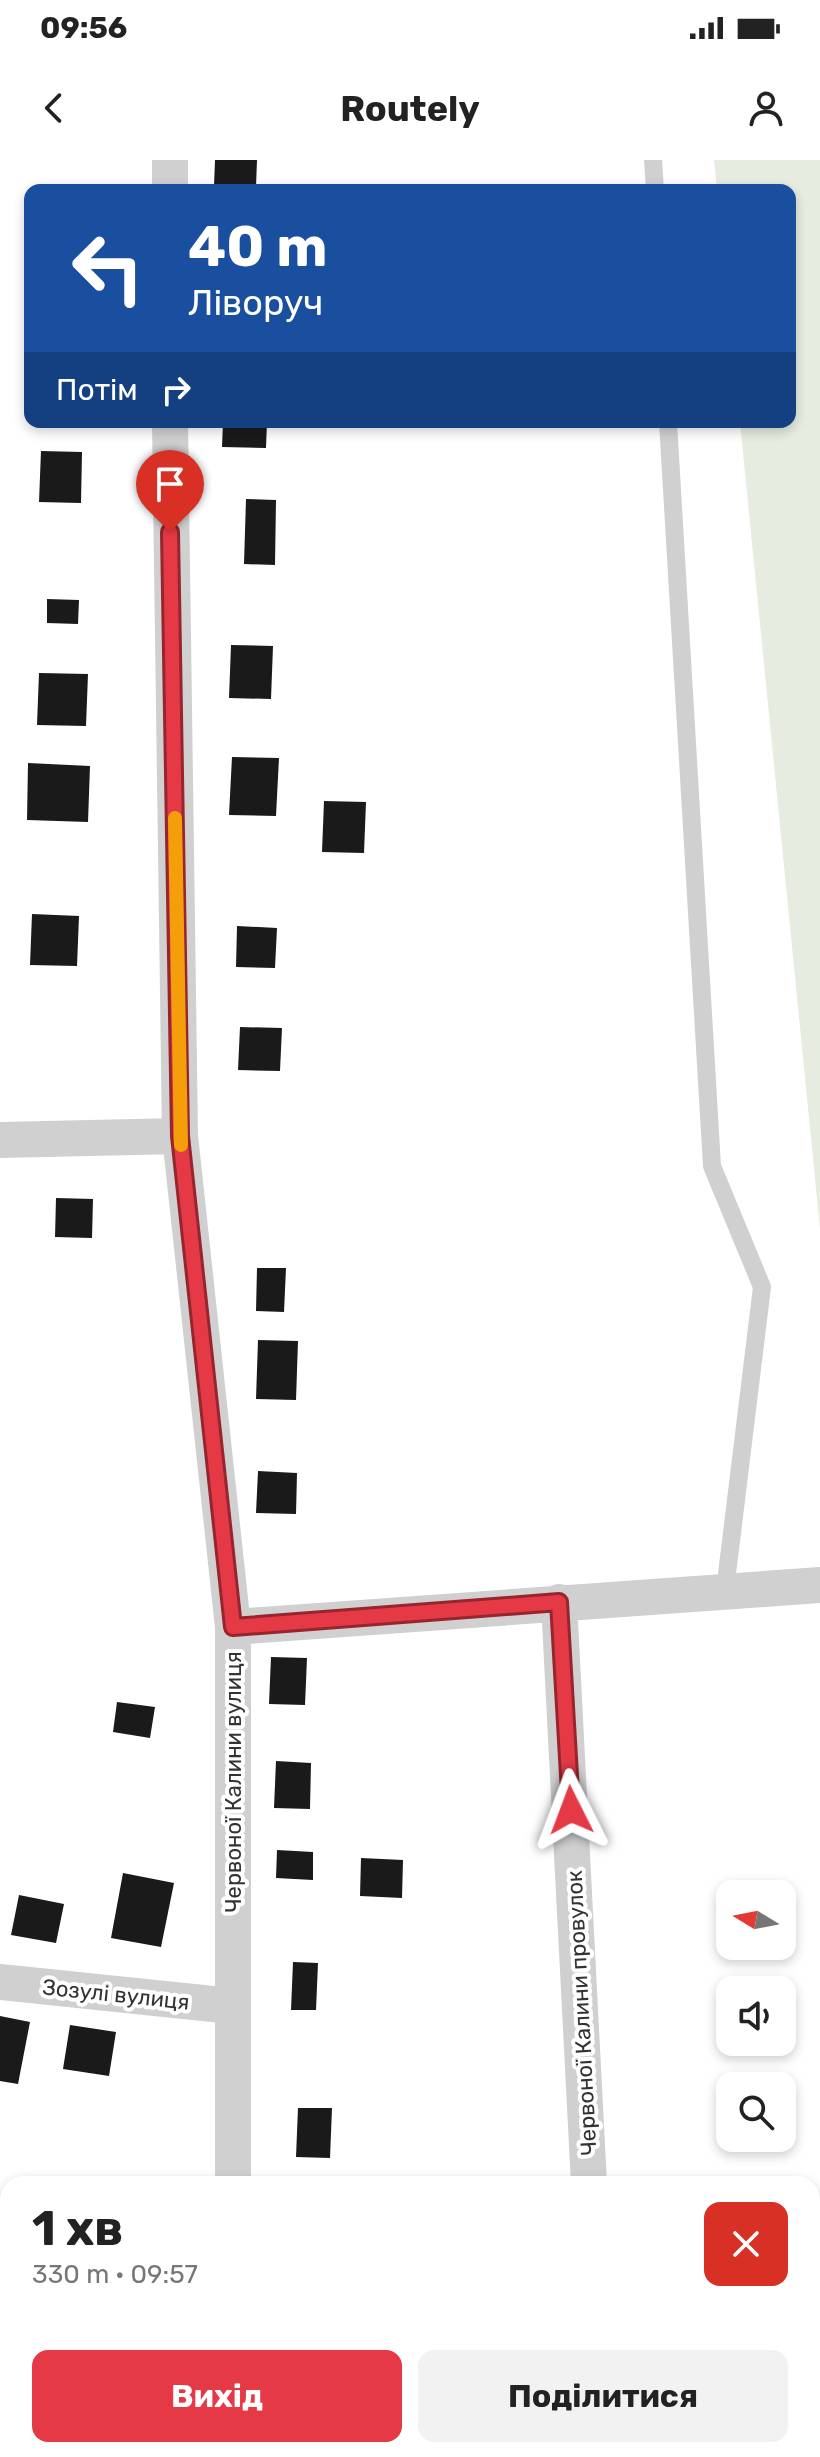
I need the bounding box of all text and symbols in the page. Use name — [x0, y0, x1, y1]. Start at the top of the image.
text: 09:56 — [40, 10, 127, 46]
icon: back — [32, 86, 76, 130]
icon: person — [744, 86, 788, 130]
text: Routely — [340, 87, 480, 130]
text: 40 m — [188, 214, 328, 280]
icon: left — [56, 216, 160, 320]
text: Ліворуч — [188, 281, 323, 324]
icon: right — [154, 368, 198, 412]
text: Потім — [56, 372, 138, 408]
pin — [136, 450, 204, 532]
icon: arrive — [148, 462, 192, 506]
street label: Червоної Калини вулиця — [220, 1651, 247, 1913]
position arrow — [529, 1768, 613, 1852]
street label: Червоної Калини провулок — [561, 1869, 602, 2156]
north arrow — [716, 1880, 796, 1960]
map controls — [716, 1880, 796, 2152]
street label: Зозулі вулиця — [41, 1973, 191, 2016]
button: sound — [716, 1976, 796, 2056]
button: search — [716, 2072, 796, 2152]
text: 1 хв — [32, 2200, 123, 2257]
button: close — [704, 2202, 788, 2286]
text: 330 m · 09:57 — [32, 2259, 198, 2290]
button: Вихід — [32, 2350, 402, 2442]
button: Поділитися — [418, 2350, 788, 2442]

